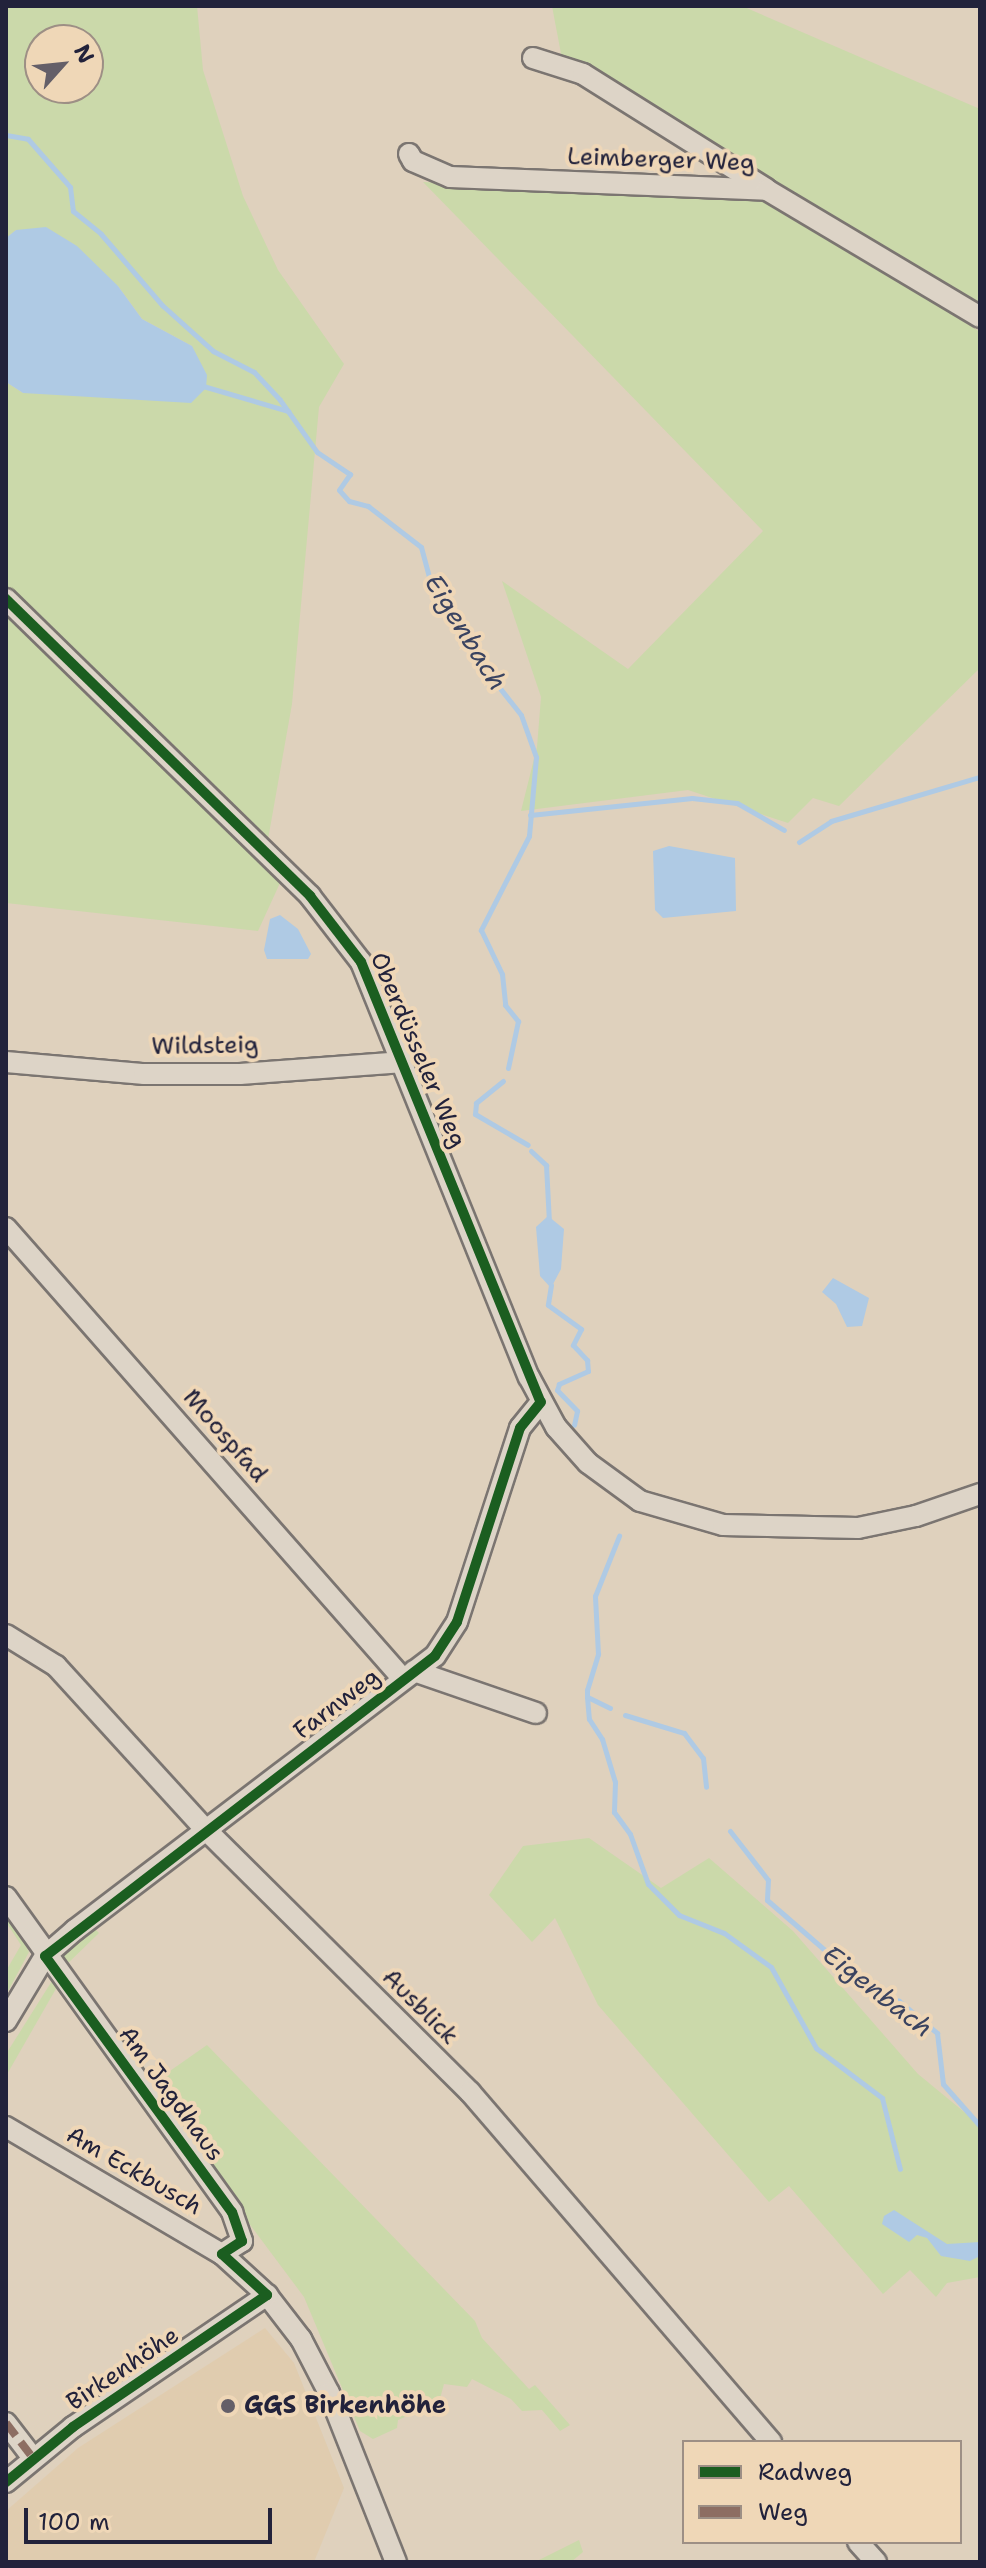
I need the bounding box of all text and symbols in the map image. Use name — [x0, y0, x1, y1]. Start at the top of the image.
north arrow — [24, 24, 104, 104]
text: N — [67, 39, 101, 68]
street label: Leimberger Weg — [567, 142, 755, 178]
water label: Eigenbach — [418, 568, 514, 696]
street label: Oberdüsseler Weg — [364, 948, 472, 1152]
street label: Wildsteig — [151, 1031, 259, 1061]
street label: Moospfad — [177, 1384, 273, 1488]
street label: Farnweg — [288, 1662, 386, 1746]
water label: Eigenbach — [817, 1938, 939, 2044]
street label: Ausblick — [376, 1963, 464, 2051]
street label: Am Jagdhaus — [113, 2021, 229, 2167]
street label: Am Eckbusch — [61, 2121, 207, 2221]
street label: Birkenhöhe — [61, 2321, 185, 2417]
place label: GGS Birkenhöhe — [244, 2392, 446, 2420]
marker: GGS Birkenhöhe — [219, 2397, 237, 2415]
legend — [682, 2440, 962, 2544]
text: Radweg — [758, 2456, 852, 2488]
scale bar — [28, 2492, 276, 2542]
text: Weg — [758, 2496, 808, 2528]
text: 100 m — [38, 2506, 110, 2538]

